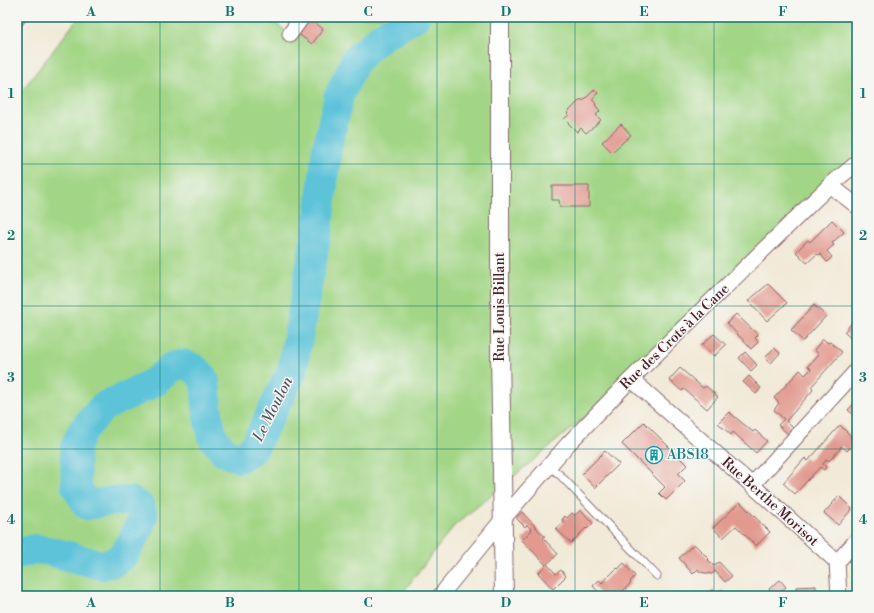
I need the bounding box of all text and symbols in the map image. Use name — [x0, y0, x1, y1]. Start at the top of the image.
text: A — [85, 4, 96, 20]
text: B — [225, 4, 235, 20]
text: C — [363, 4, 373, 20]
text: D — [501, 4, 511, 20]
text: E — [639, 4, 649, 20]
text: F — [778, 4, 788, 20]
text: 1 — [8, 86, 15, 102]
text: 1 — [860, 86, 867, 102]
text: 2 — [7, 228, 15, 244]
text: 2 — [859, 228, 867, 244]
street label: Rue Louis Billant — [491, 252, 509, 362]
street label: Rue des Crots à la Cane — [617, 280, 733, 394]
text: 3 — [7, 370, 15, 386]
text: 3 — [859, 370, 867, 386]
water label: Le Moulon — [248, 373, 298, 445]
building icon: ABS18 — [644, 445, 664, 465]
place label: ABS18 — [666, 446, 709, 464]
street label: Rue Berthe Morisot — [718, 454, 822, 550]
text: 4 — [7, 512, 16, 528]
text: 4 — [859, 512, 868, 528]
text: A — [85, 595, 96, 611]
text: B — [225, 595, 235, 611]
text: C — [363, 595, 373, 611]
text: D — [501, 595, 511, 611]
text: E — [639, 595, 649, 611]
text: F — [778, 595, 788, 611]

